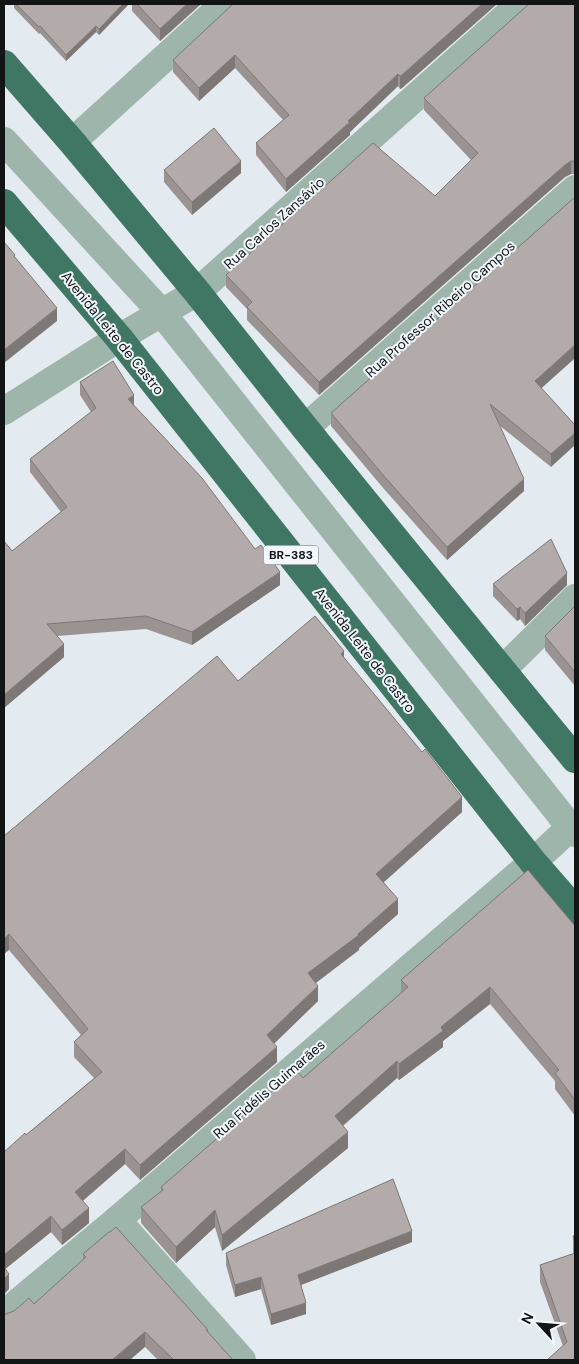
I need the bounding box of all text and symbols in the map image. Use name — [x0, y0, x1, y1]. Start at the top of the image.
street label: Rua Carlos Zansávio — [220, 173, 328, 273]
street label: Rua Professor Ribeiro Campos — [361, 237, 519, 381]
street label: Avenida Leite de Castro — [58, 268, 168, 398]
road number: BR-383 — [264, 546, 318, 564]
street label: Avenida Leite de Castro — [311, 584, 419, 716]
street label: Rua Fidélis Guimarães — [209, 1036, 329, 1142]
north arrow — [514, 1299, 564, 1349]
text: N — [517, 1310, 538, 1327]

